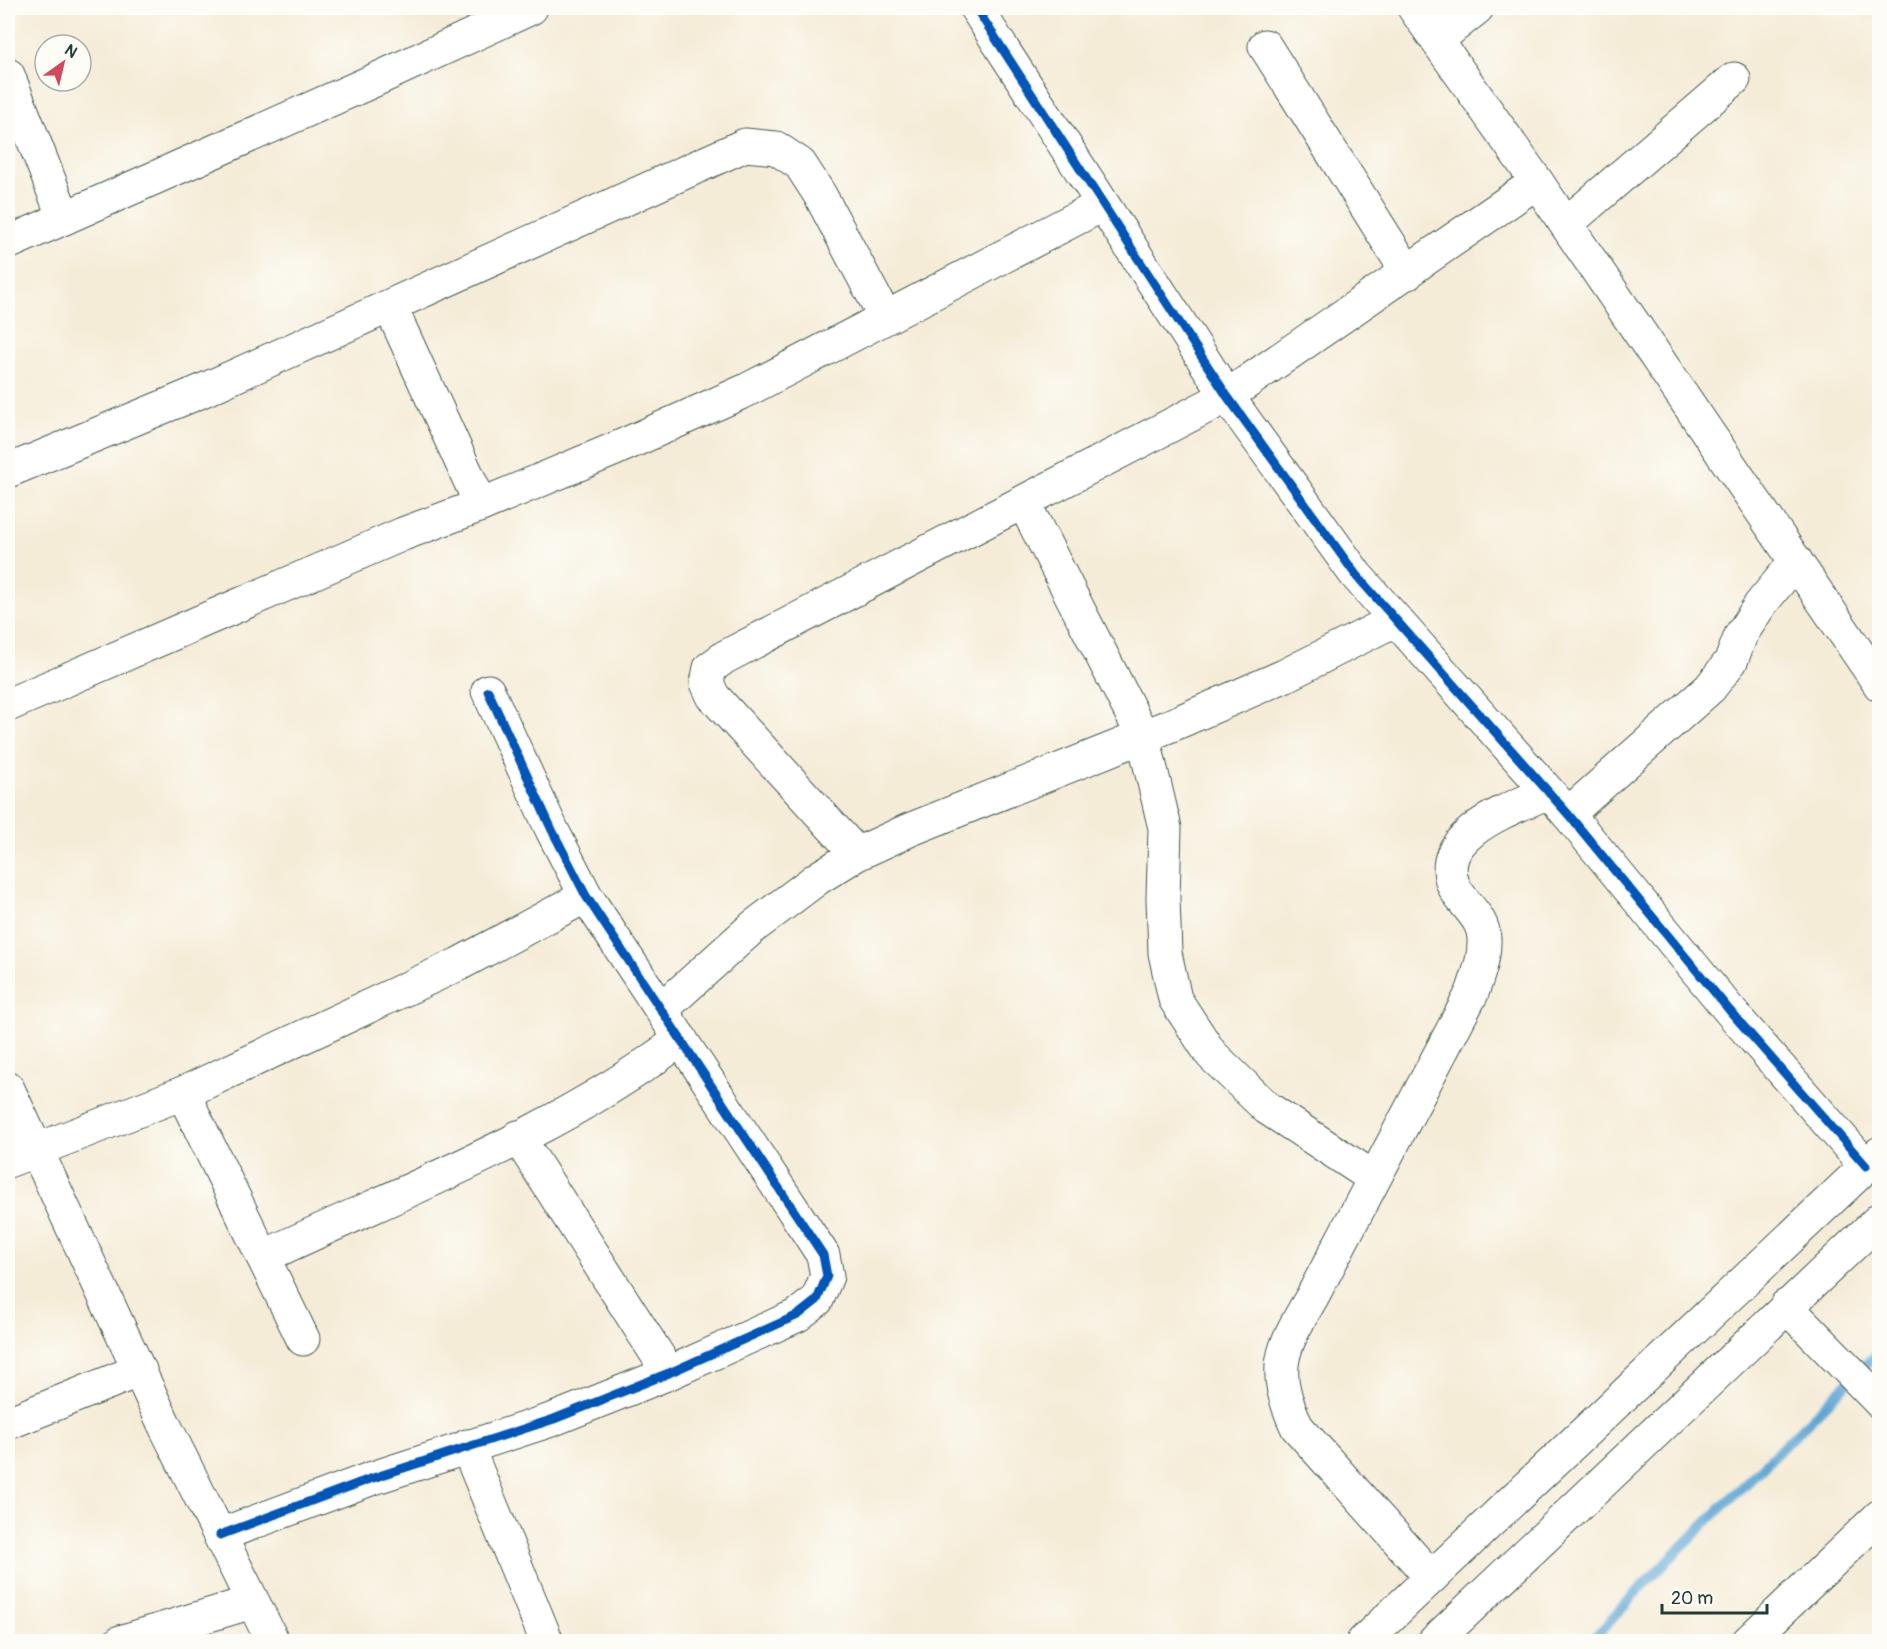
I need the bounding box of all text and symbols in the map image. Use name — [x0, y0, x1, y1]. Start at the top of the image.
north arrow — [33, 33, 93, 93]
text: N — [61, 40, 81, 63]
scale bar — [1662, 1577, 1767, 1615]
text: 20 m — [1671, 1587, 1713, 1610]

